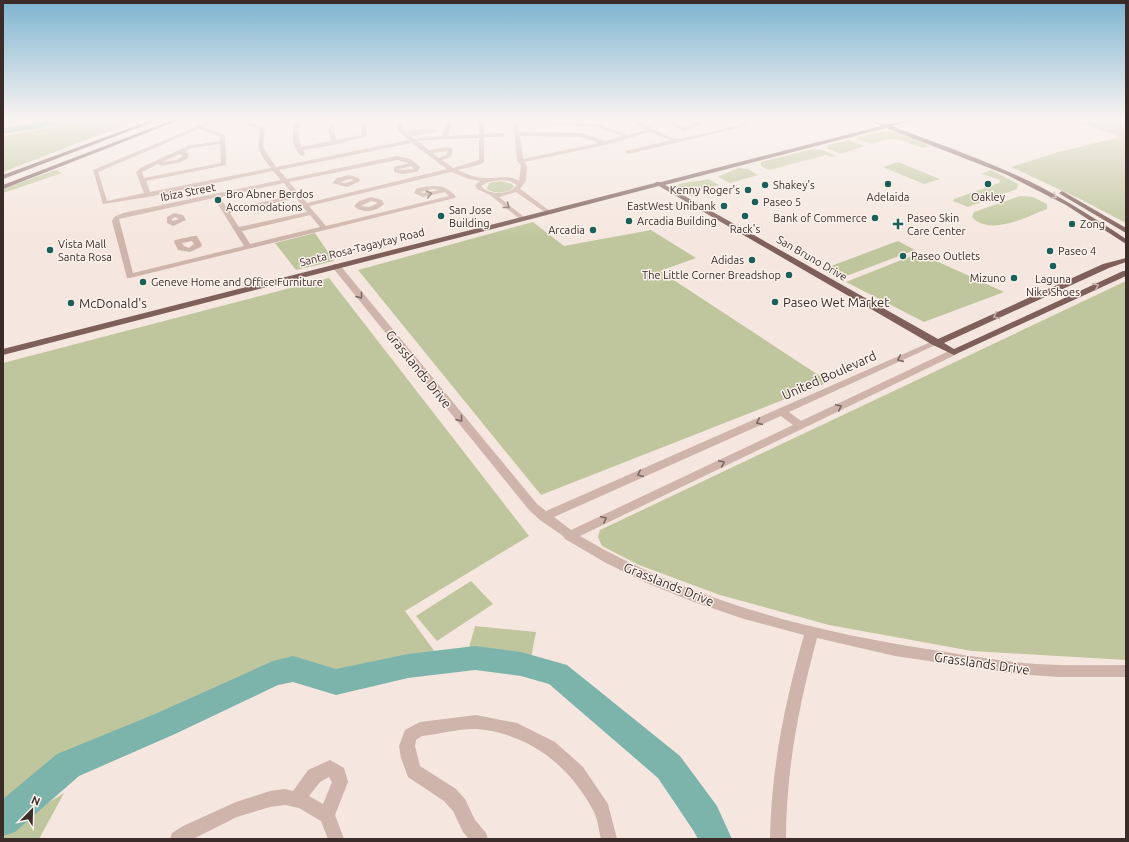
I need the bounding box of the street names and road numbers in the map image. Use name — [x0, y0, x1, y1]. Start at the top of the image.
street label: Ibiza Street — [159, 181, 217, 203]
street label: Santa Rosa-Tagaytay Road — [298, 226, 426, 268]
street label: San Bruno Drive — [775, 233, 849, 283]
street label: Grasslands Drive — [383, 327, 455, 411]
street label: United Boulevard — [780, 348, 878, 402]
street label: Grasslands Drive — [622, 560, 716, 608]
street label: Grasslands Drive — [933, 649, 1031, 677]

